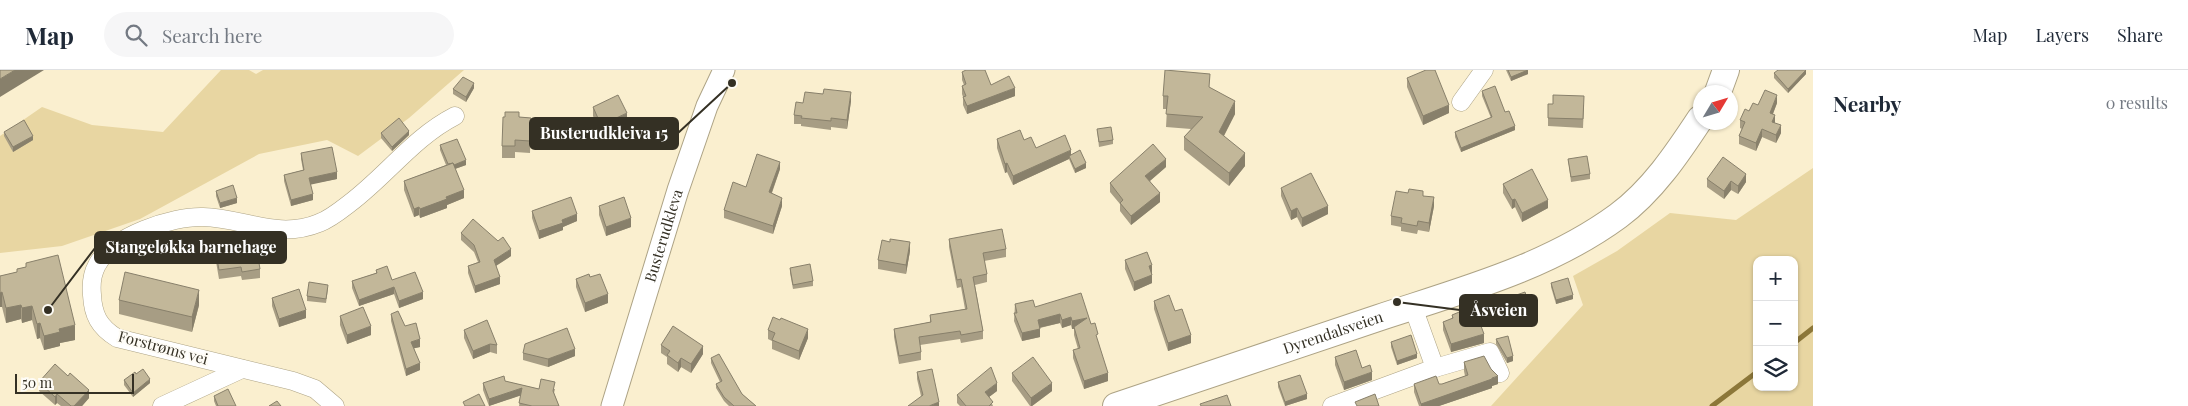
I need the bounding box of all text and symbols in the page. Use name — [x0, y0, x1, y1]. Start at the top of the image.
search box — [104, 12, 454, 57]
text: Map — [25, 19, 74, 51]
icon: search — [122, 21, 150, 49]
text: Search here — [162, 22, 262, 48]
text: Map — [1972, 23, 2007, 47]
text: Layers — [2035, 23, 2089, 47]
text: Share — [2117, 23, 2163, 47]
north arrow — [1693, 85, 1738, 130]
text: Nearby — [1833, 89, 1902, 117]
text: 0 results — [2106, 92, 2168, 113]
callout: Busterudkleiva 15 — [530, 118, 678, 149]
text: Busterudkleiva 15 — [540, 122, 668, 143]
street label: Busterudkleva — [639, 186, 687, 284]
callout: Stangeløkka barnehage — [95, 232, 286, 263]
text: Stangeløkka barnehage — [105, 236, 277, 257]
map controls — [1753, 256, 1798, 391]
button: + — [1753, 256, 1798, 301]
callout: Åsveien — [1460, 295, 1537, 326]
text: Åsveien — [1470, 299, 1528, 320]
button: − — [1753, 301, 1798, 346]
street label: Dyrendalsveien — [1280, 306, 1385, 358]
street label: Forstrøms vei — [116, 325, 211, 369]
button: layers — [1753, 346, 1798, 391]
scale bar — [15, 371, 134, 394]
text: 50 m — [22, 373, 52, 392]

